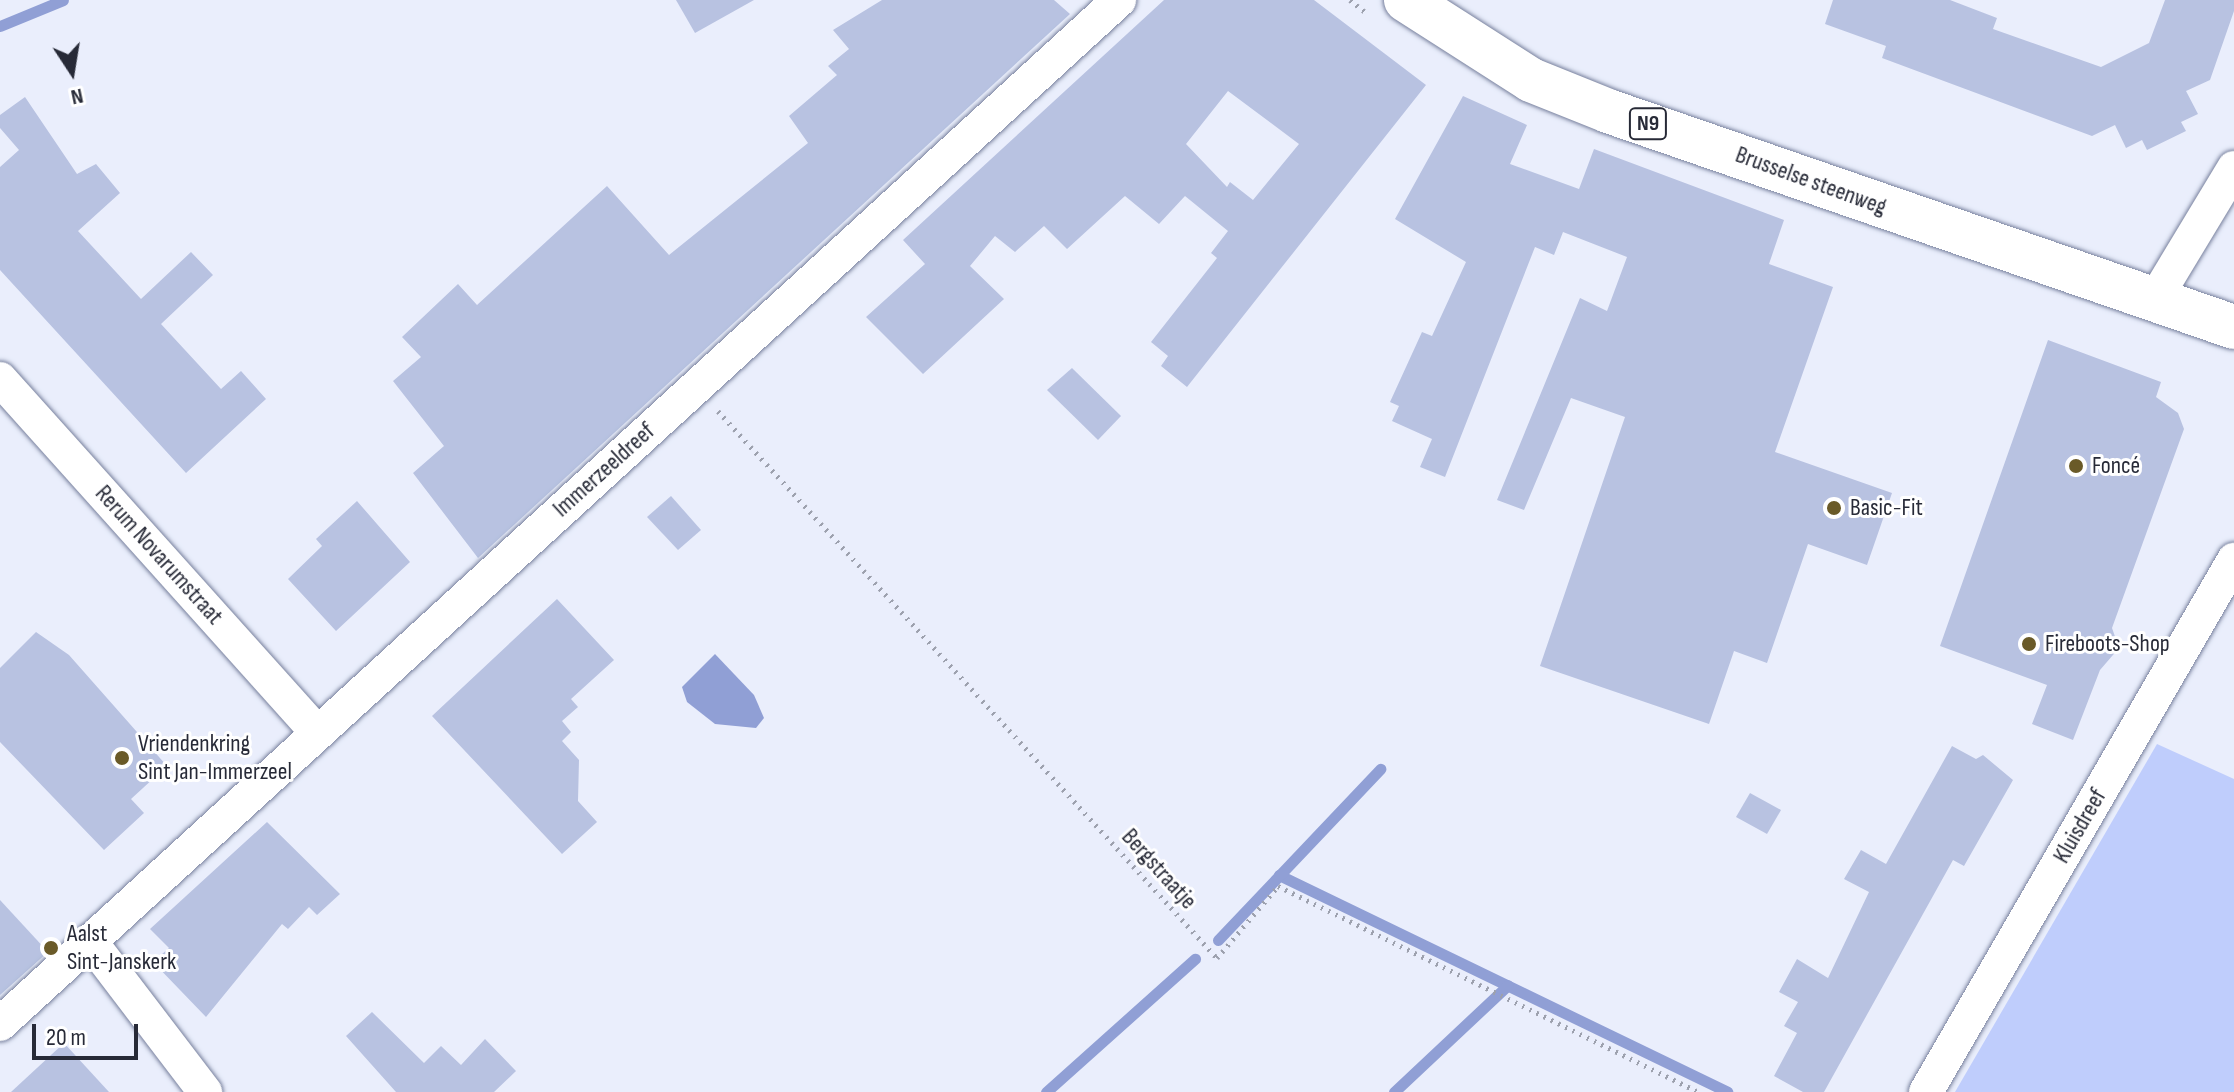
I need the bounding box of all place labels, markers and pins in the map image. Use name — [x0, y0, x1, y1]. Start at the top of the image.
place label: Foncé — [2092, 452, 2140, 480]
marker: Foncé — [2067, 457, 2085, 475]
place label: Basic-Fit — [1850, 494, 1923, 522]
marker: Basic-Fit — [1825, 499, 1843, 517]
place label: Fireboots-Shop — [2045, 630, 2170, 658]
marker: Fireboots-Shop — [2020, 635, 2038, 653]
place label: Vriendenkring Sint Jan-Immerzeel — [138, 730, 292, 786]
marker: Vriendenkring Sint Jan-Immerzeel — [113, 749, 131, 767]
place label: Aalst Sint-Janskerk — [67, 920, 176, 976]
marker: Aalst Sint-Janskerk — [42, 939, 60, 957]

